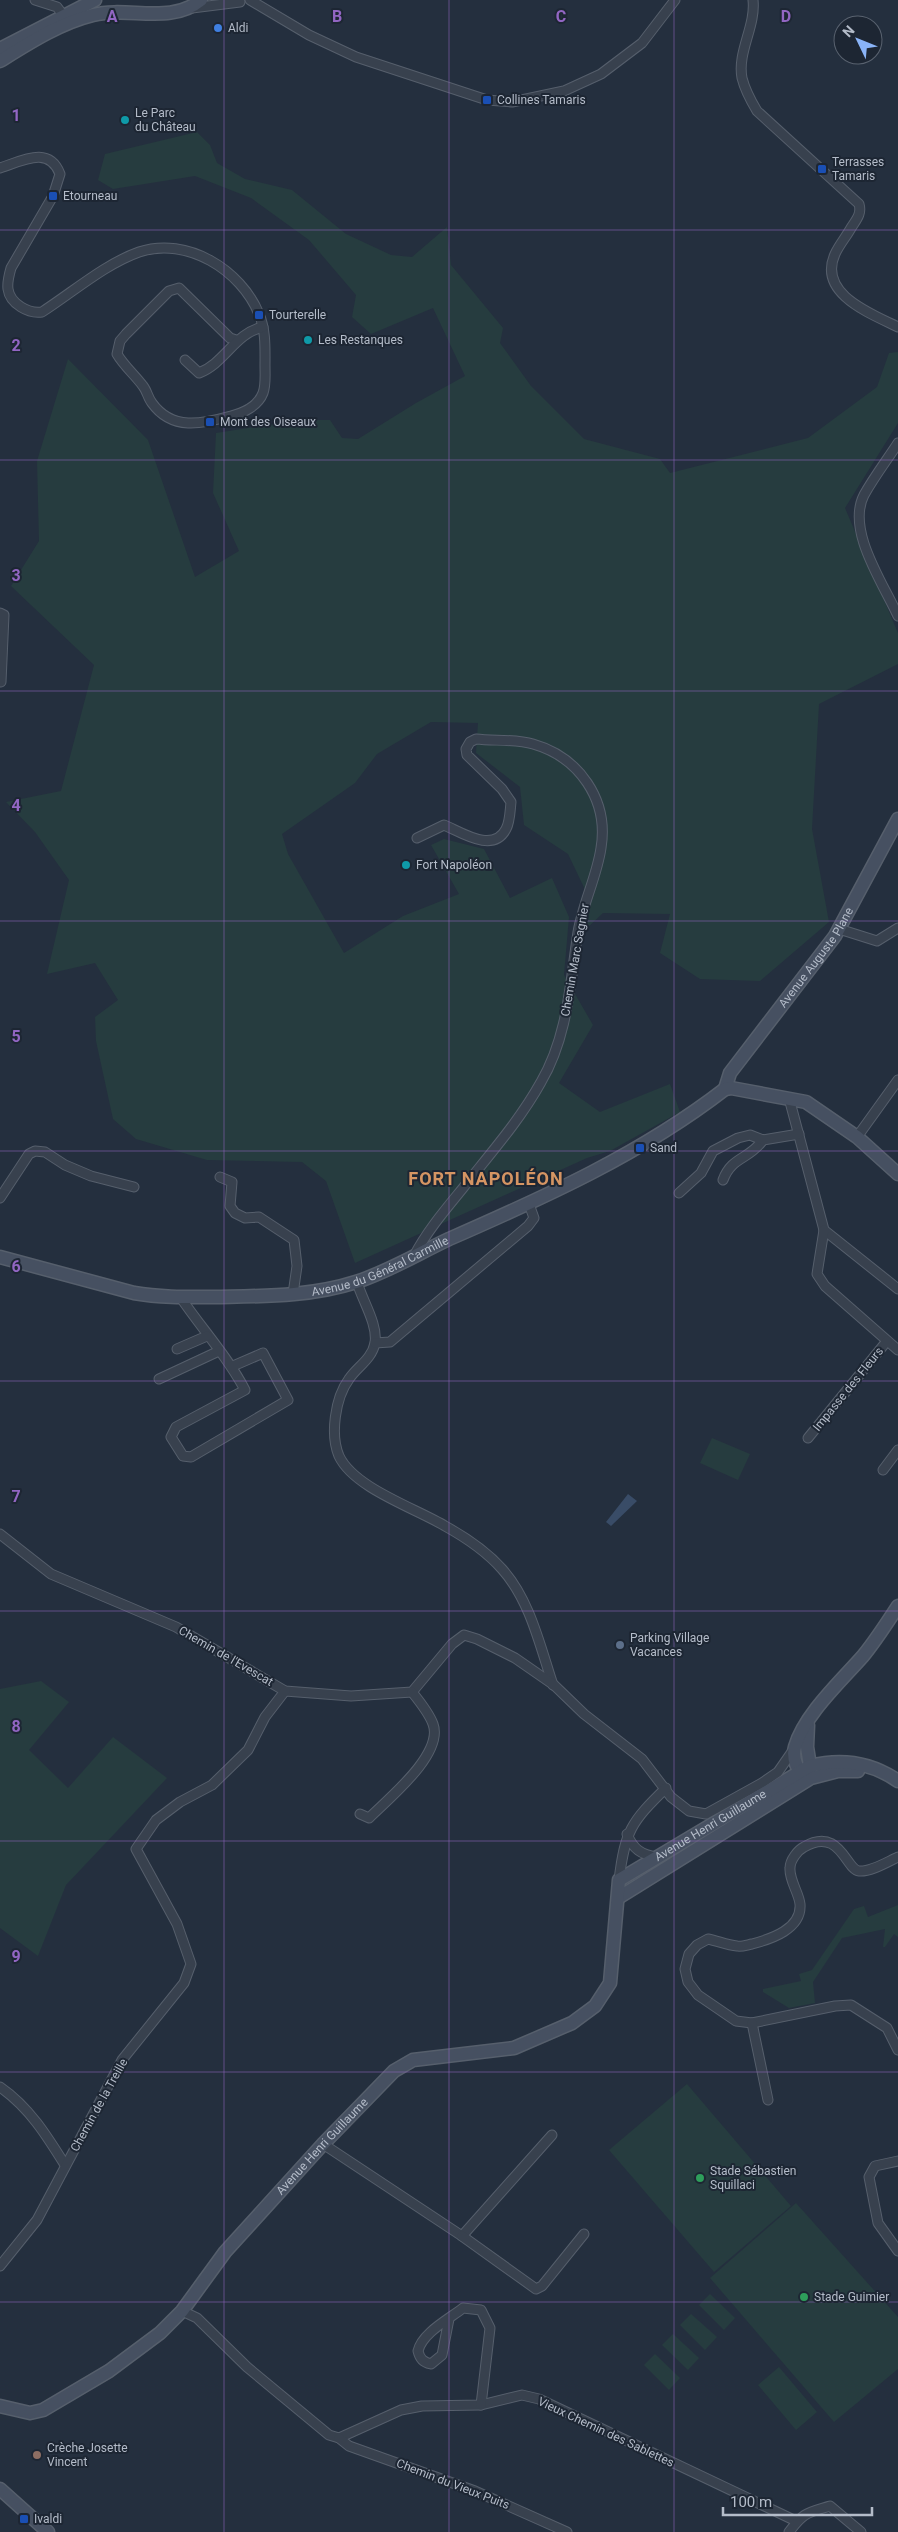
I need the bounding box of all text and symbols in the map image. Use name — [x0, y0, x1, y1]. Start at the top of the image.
text: A — [107, 7, 118, 26]
text: B — [332, 7, 342, 26]
text: C — [556, 7, 566, 26]
text: D — [781, 7, 791, 26]
north arrow — [833, 15, 883, 65]
place label: Aldi — [228, 21, 249, 35]
marker: Aldi — [212, 22, 224, 34]
text: N — [839, 22, 858, 40]
place label: Collines Tamaris — [497, 93, 586, 107]
marker: Collines Tamaris — [481, 94, 493, 106]
text: 1 — [11, 106, 21, 125]
place label: Le Parc du Château — [135, 106, 196, 134]
marker: Le Parc du Château — [119, 114, 131, 126]
place label: Terrasses Tamaris — [832, 155, 884, 183]
marker: Terrasses Tamaris — [816, 163, 828, 175]
place label: Etourneau — [63, 189, 117, 203]
marker: Etourneau — [47, 190, 59, 202]
place label: Tourterelle — [269, 308, 326, 322]
marker: Tourterelle — [253, 309, 265, 321]
place label: Les Restanques — [318, 333, 403, 347]
marker: Les Restanques — [302, 334, 314, 346]
text: 2 — [11, 336, 21, 355]
place label: Mont des Oiseaux — [220, 415, 316, 429]
marker: Mont des Oiseaux — [204, 416, 216, 428]
text: 3 — [11, 566, 21, 585]
text: 4 — [11, 796, 21, 815]
place label: Fort Napoléon — [416, 858, 492, 872]
marker: Fort Napoléon — [400, 859, 412, 871]
street label: Chemin Marc Sagnier — [558, 902, 592, 1018]
street label: Avenue Auguste Plane — [776, 905, 856, 1010]
text: 5 — [11, 1027, 21, 1046]
place label: Sand — [650, 1141, 677, 1155]
marker: Sand — [634, 1142, 646, 1154]
district label: FORT NAPOLÉON — [408, 1168, 564, 1189]
street label: Avenue du Général Carmille — [310, 1233, 451, 1299]
text: 6 — [11, 1257, 21, 1276]
street label: Impasse des Fleurs — [810, 1344, 886, 1434]
text: 7 — [11, 1487, 21, 1506]
street label: Chemin de l'Evescat — [176, 1623, 276, 1689]
place label: Parking Village Vacances — [630, 1631, 709, 1659]
marker: Parking Village Vacances — [614, 1639, 626, 1651]
text: 8 — [11, 1717, 21, 1736]
street label: Avenue Henri Guillaume — [652, 1787, 769, 1864]
text: 9 — [11, 1947, 21, 1966]
street label: Chemin de la Treille — [68, 2056, 130, 2154]
street label: Avenue Henri Guillaume — [273, 2095, 371, 2198]
place label: Stade Sébastien Squillaci — [710, 2164, 796, 2192]
marker: Stade Sébastien Squillaci — [694, 2172, 706, 2184]
place label: Stade Guimier — [814, 2290, 889, 2304]
marker: Stade Guimier — [798, 2291, 810, 2303]
street label: Vieux Chemin des Sablettes — [536, 2394, 676, 2470]
place label: Crèche Josette Vincent — [47, 2441, 128, 2469]
marker: Crèche Josette Vincent — [31, 2449, 43, 2461]
street label: Chemin du Vieux Puits — [395, 2456, 511, 2512]
scale bar — [723, 2484, 872, 2516]
text: 100 m — [730, 2493, 772, 2511]
place label: Ivaldi — [34, 2512, 62, 2526]
marker: Ivaldi — [18, 2513, 30, 2525]

